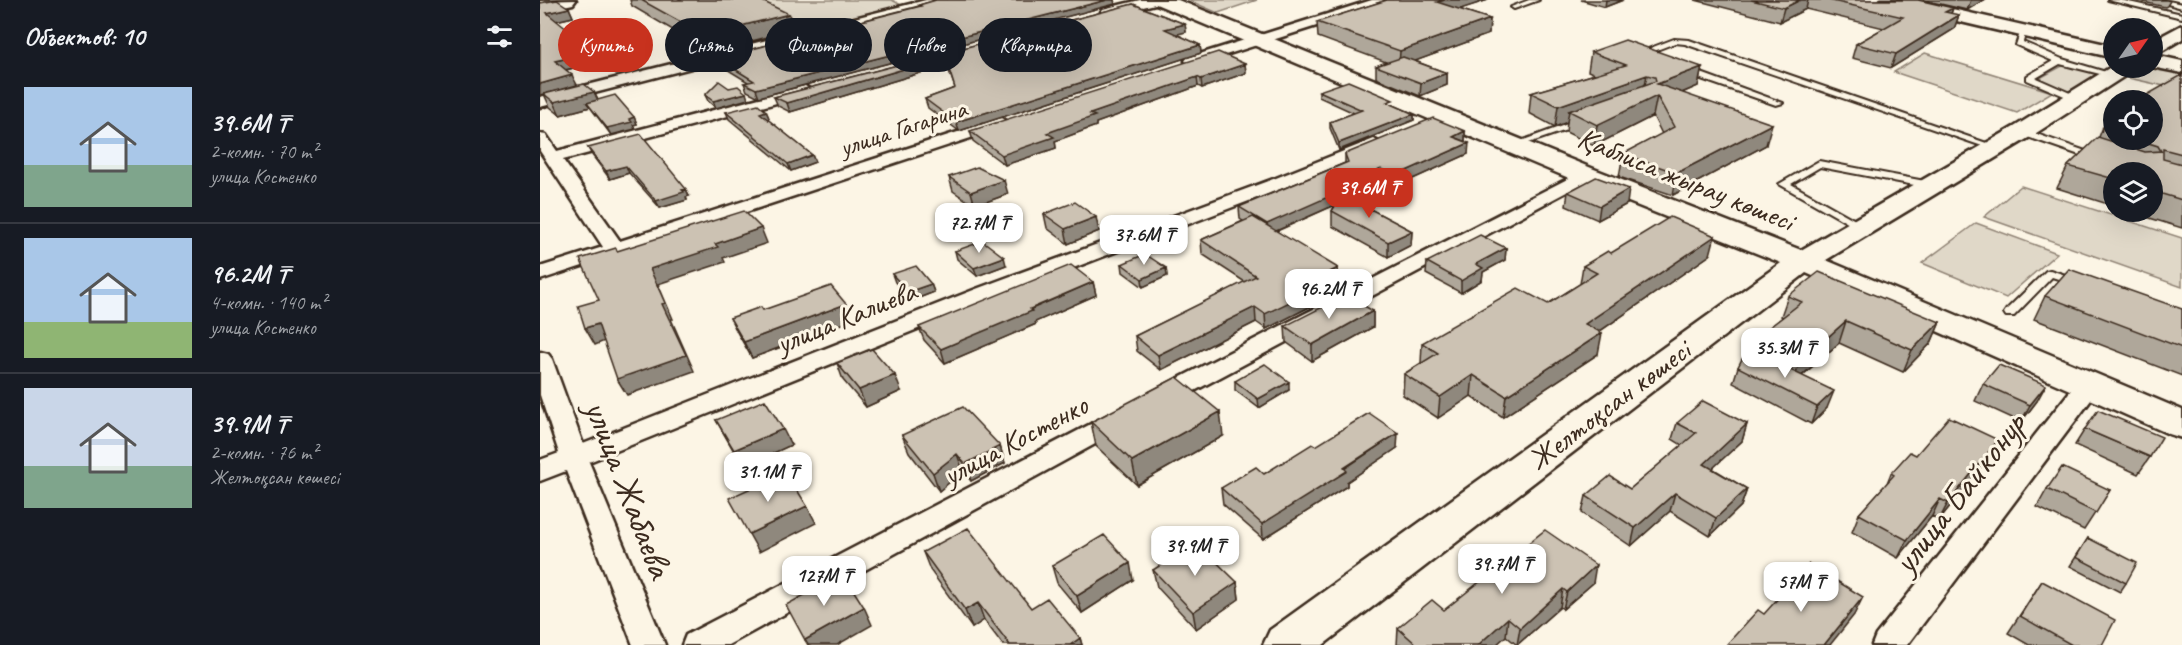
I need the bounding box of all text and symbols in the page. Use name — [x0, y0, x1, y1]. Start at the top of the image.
chip: Купить — [558, 18, 653, 72]
chip: Снять — [665, 18, 753, 72]
chip: Фильтры — [765, 18, 872, 72]
chip: Новое — [884, 18, 966, 72]
chip: Квартира — [978, 18, 1092, 72]
north arrow — [2103, 18, 2163, 78]
map controls — [2103, 18, 2163, 222]
text: Объектов: 10 — [24, 20, 144, 53]
icon: filters — [483, 20, 516, 53]
button: locate — [2103, 90, 2163, 150]
street label: улица Гагарина — [833, 91, 972, 165]
text: 39.6M ₸ — [210, 106, 288, 139]
icon: home — [72, 111, 144, 183]
street label: Қаблиса жырау көшесі — [1572, 118, 1803, 241]
text: 2-комн. · 70 m² — [210, 139, 318, 164]
button: layers — [2103, 162, 2163, 222]
text: улица Костенко — [210, 164, 316, 189]
pin: 39.6M ₸ — [1314, 168, 1424, 219]
text: 39.6M ₸ — [1339, 175, 1399, 200]
pin: 72.7M ₸ — [924, 203, 1034, 254]
text: 72.7M ₸ — [949, 210, 1009, 235]
pin: 37.6M ₸ — [1089, 215, 1199, 266]
text: 37.6M ₸ — [1114, 222, 1174, 247]
text: 96.2M ₸ — [210, 257, 288, 290]
icon: home — [72, 262, 144, 334]
pin: 96.2M ₸ — [1274, 269, 1384, 320]
street label: улица Калиева — [769, 271, 923, 363]
text: 96.2M ₸ — [1299, 276, 1359, 301]
text: 4-комн. · 140 m² — [210, 290, 327, 315]
text: улица Костенко — [210, 315, 316, 340]
pin: 35.3M ₸ — [1730, 328, 1840, 379]
street label: Желтоқсан көшесі — [1520, 329, 1701, 479]
text: 35.3M ₸ — [1755, 335, 1815, 360]
street label: улица Костенко — [934, 385, 1095, 495]
street label: улица Жабаева — [573, 392, 685, 586]
street label: улица Байконур — [1880, 401, 2038, 584]
text: 39.9M ₸ — [210, 407, 288, 440]
icon: home — [72, 412, 144, 484]
text: 2-комн. · 76 m² — [210, 440, 318, 465]
pin: 31.1M ₸ — [713, 452, 823, 503]
text: 31.1M ₸ — [738, 459, 798, 484]
text: Желтоқсан көшесі — [210, 465, 339, 490]
pin: 39.9M ₸ — [1140, 526, 1250, 577]
text: 39.9M ₸ — [1165, 533, 1225, 558]
pin: 39.7M ₸ — [1447, 544, 1557, 595]
text: 39.7M ₸ — [1472, 551, 1532, 576]
pin: 127M ₸ — [775, 556, 873, 607]
pin: 57M ₸ — [1759, 562, 1843, 613]
text: 127M ₸ — [796, 563, 852, 588]
text: 57M ₸ — [1778, 569, 1824, 594]

